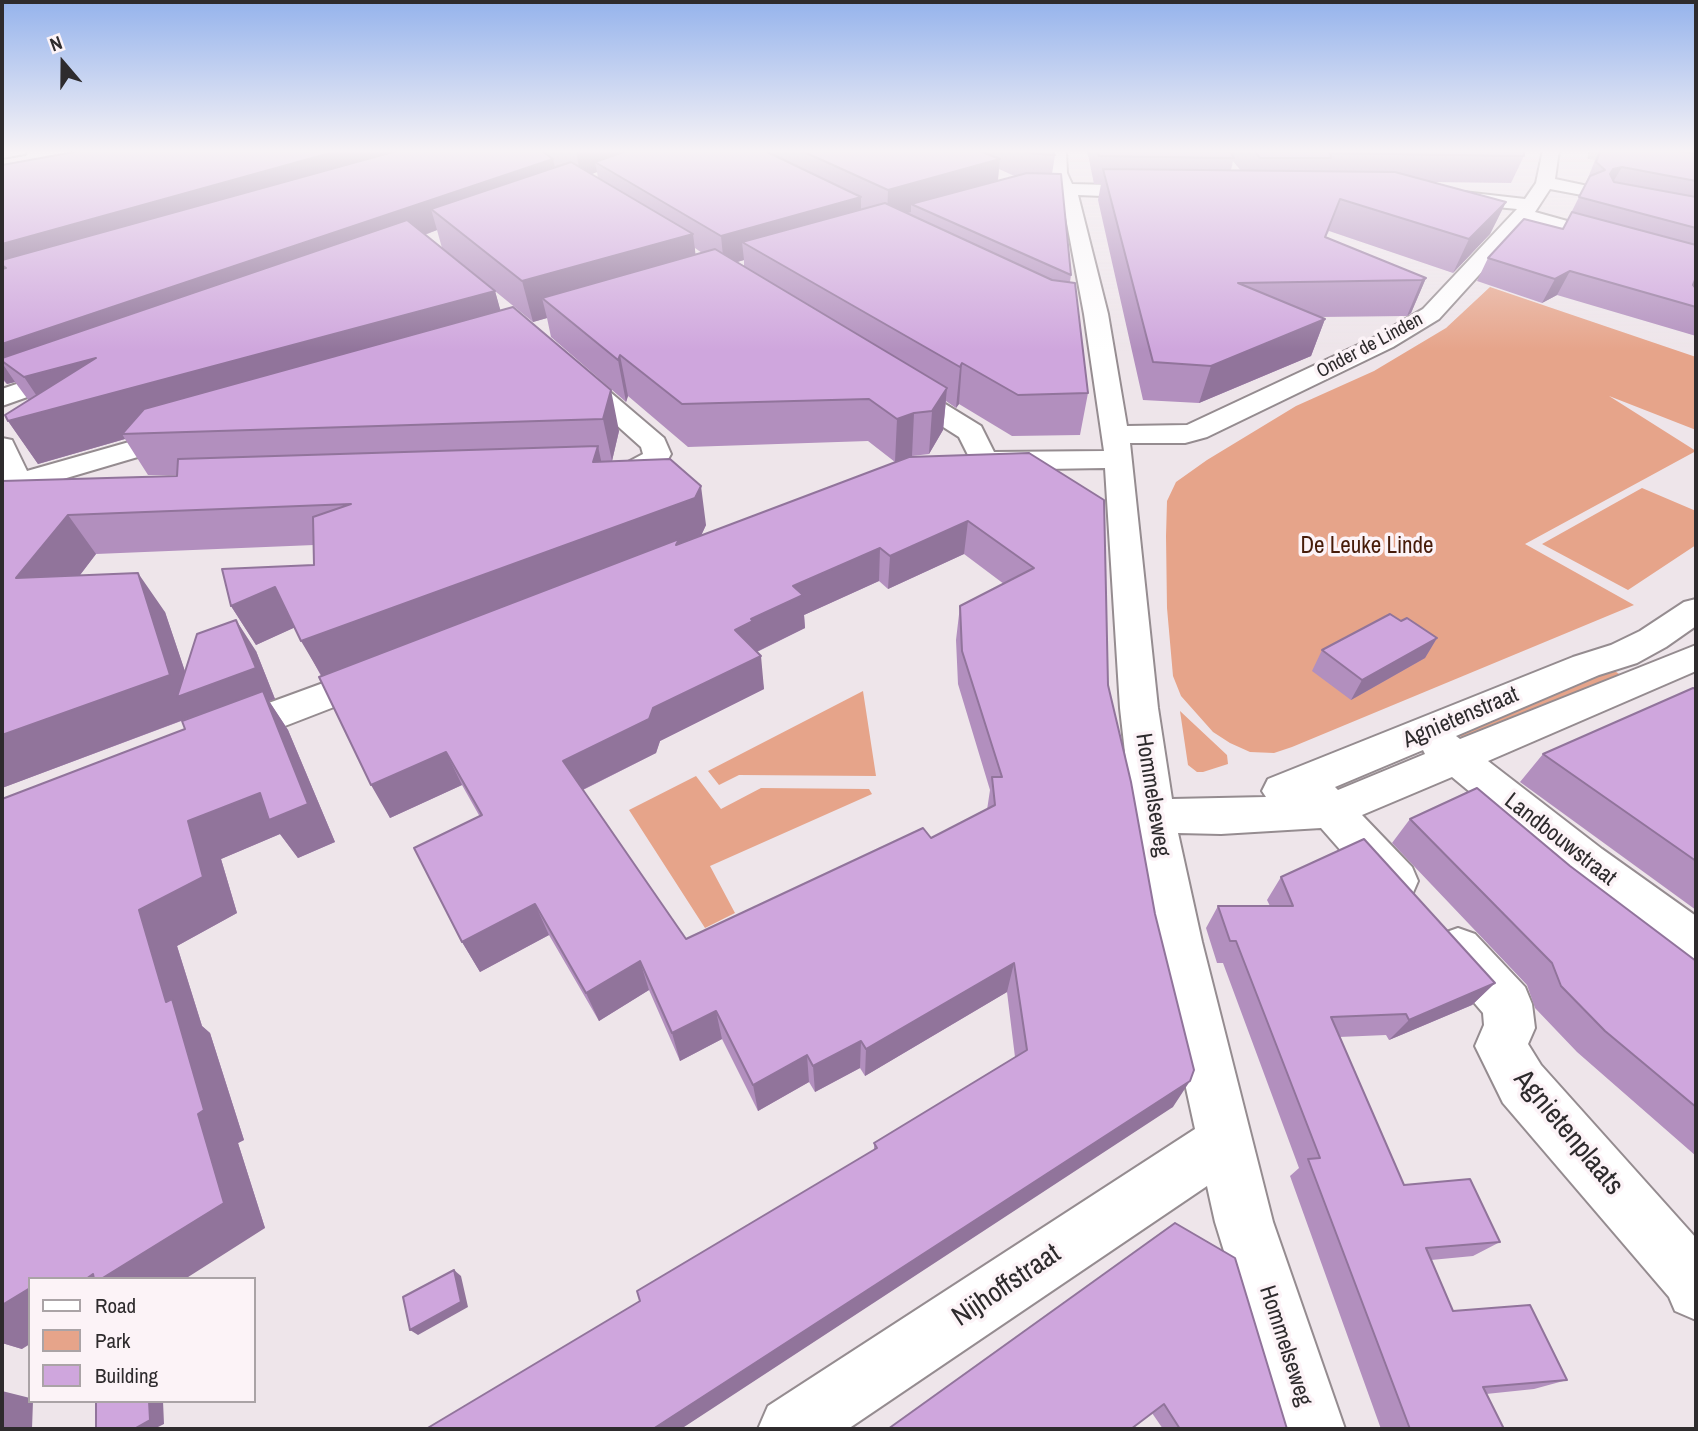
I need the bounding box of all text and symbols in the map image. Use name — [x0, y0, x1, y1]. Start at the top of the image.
north arrow — [28, 28, 98, 98]
text: N — [46, 29, 66, 57]
street label: Onder de Linden — [1313, 308, 1427, 384]
park label: De Leuke Linde — [1300, 533, 1434, 561]
street label: Agnietenstraat — [1399, 681, 1523, 755]
street label: Hommelseweg — [1129, 731, 1175, 859]
street label: Landbouwstraat — [1499, 788, 1621, 892]
street label: Agnietenplaats — [1506, 1064, 1630, 1202]
street label: Nijhoffstraat — [946, 1238, 1068, 1334]
legend — [28, 1277, 256, 1403]
street label: Hommelseweg — [1253, 1282, 1317, 1410]
text: Road — [95, 1291, 136, 1320]
text: Park — [95, 1326, 130, 1355]
text: Building — [95, 1361, 158, 1390]

